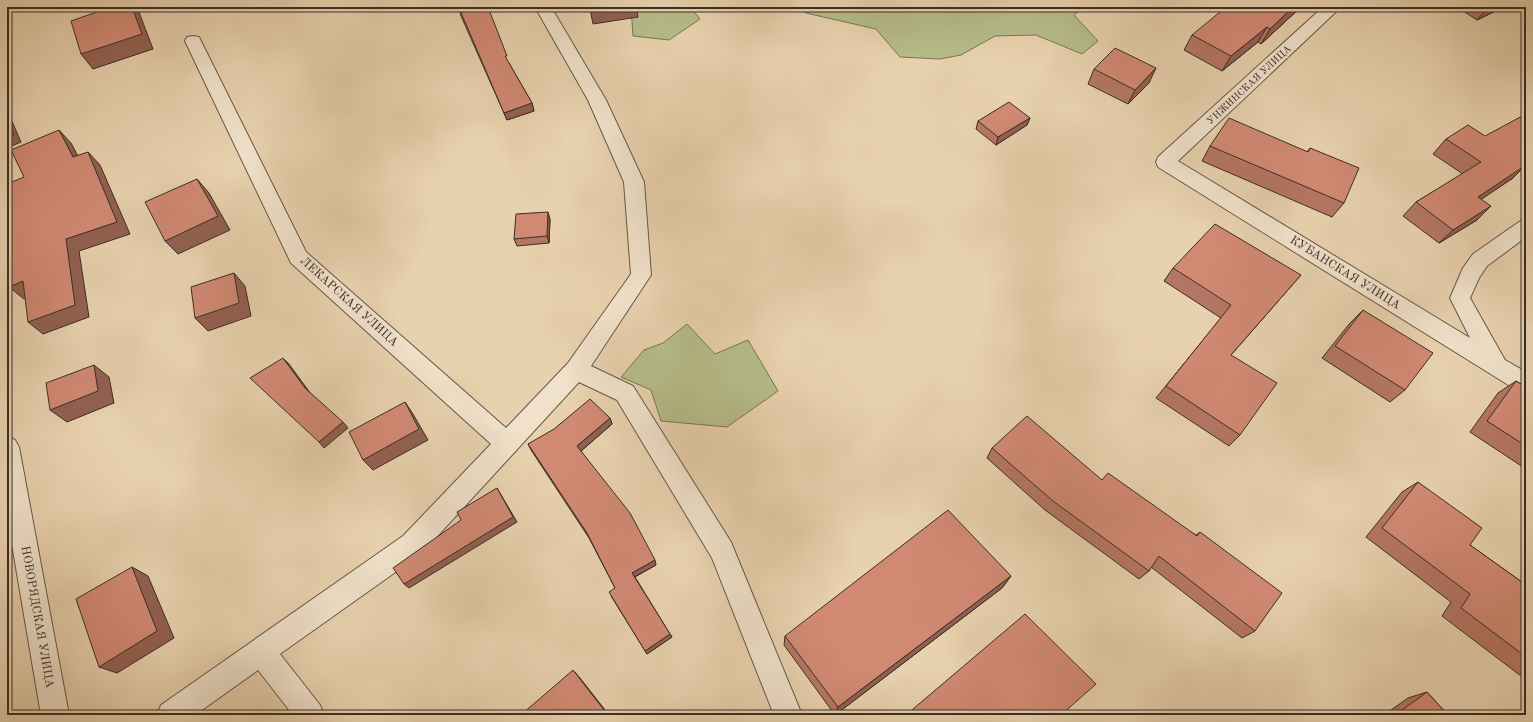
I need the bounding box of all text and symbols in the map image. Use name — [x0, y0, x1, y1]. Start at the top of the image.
street label: УНЖИНСКАЯ УЛИЦА — [1205, 43, 1293, 126]
street label: КУБАНСКАЯ УЛИЦА — [1288, 234, 1402, 312]
street label: ЛЕКАРСКАЯ УЛИЦА — [298, 255, 400, 349]
street label: НОВОРЯДСКАЯ УЛИЦА — [19, 545, 55, 689]

